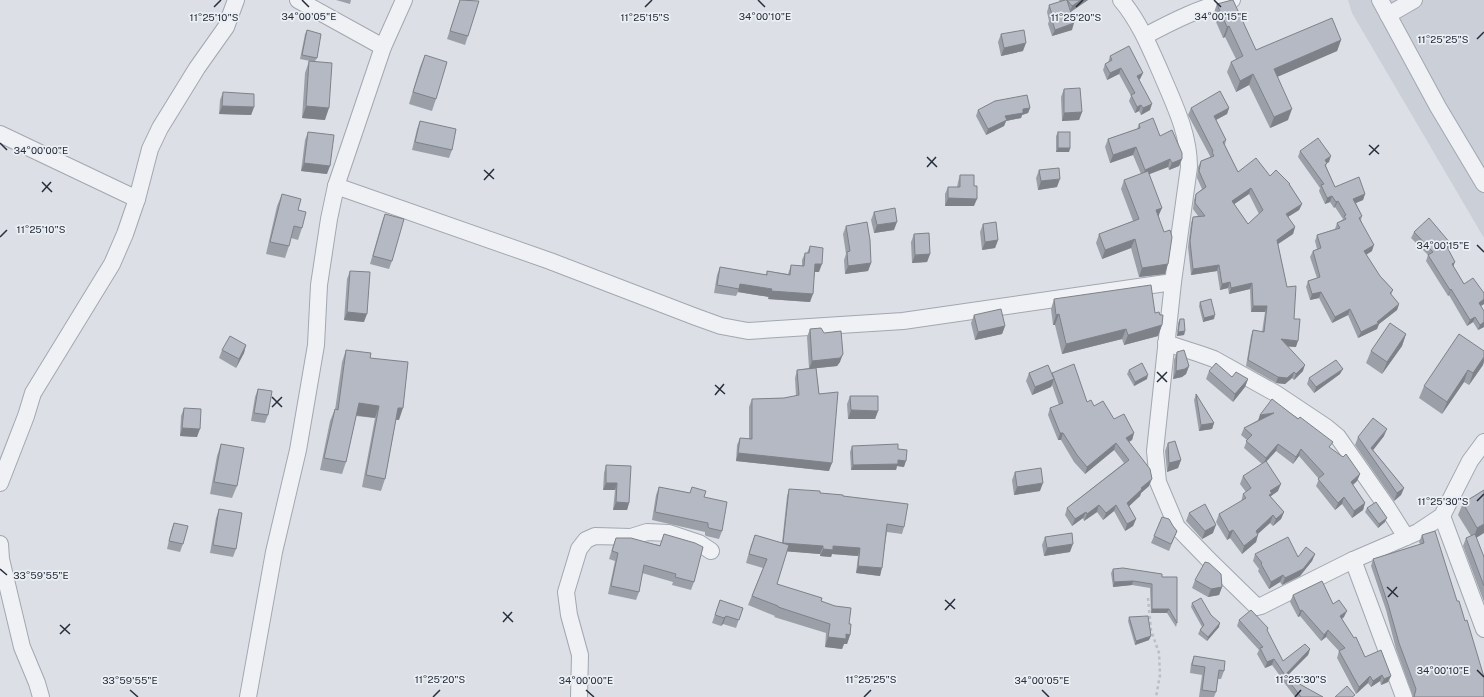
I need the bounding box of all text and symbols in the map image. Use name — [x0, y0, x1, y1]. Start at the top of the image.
text: 34°00'05"E — [282, 10, 336, 22]
text: 34°00'10"E — [739, 10, 791, 22]
text: 34°00'15"E — [1195, 10, 1247, 22]
text: 11°25'10"S — [190, 11, 239, 23]
text: 11°25'15"S — [620, 11, 670, 23]
text: 11°25'20"S — [1051, 11, 1102, 23]
text: 11°25'25"S — [1418, 33, 1469, 45]
text: 34°00'00"E — [14, 144, 68, 156]
text: 11°25'10"S — [17, 223, 66, 235]
text: 34°00'15"E — [1417, 239, 1469, 251]
text: 11°25'30"S — [1418, 495, 1469, 507]
text: 33°59'55"E — [13, 569, 69, 581]
text: 34°00'10"E — [1417, 664, 1469, 676]
text: 11°25'20"S — [415, 673, 466, 685]
text: 11°25'25"S — [846, 673, 897, 685]
text: 11°25'30"S — [1276, 673, 1327, 685]
text: 33°59'55"E — [102, 674, 158, 686]
text: 34°00'00"E — [559, 674, 613, 686]
text: 34°00'05"E — [1015, 674, 1069, 686]

